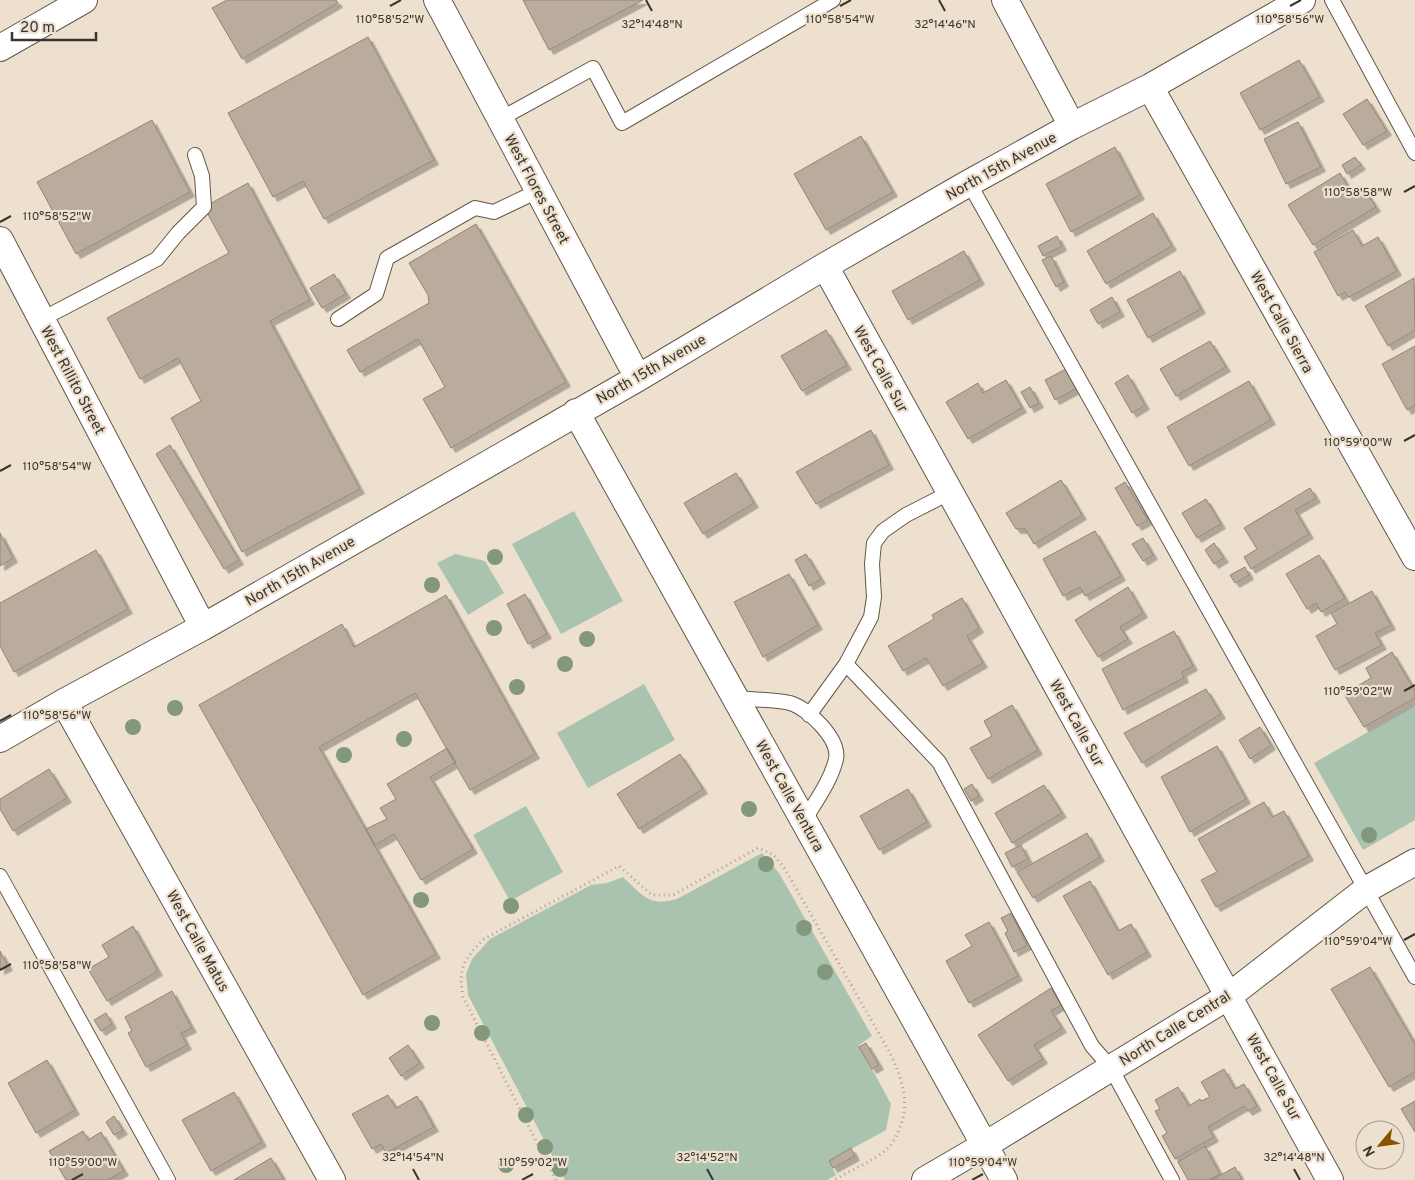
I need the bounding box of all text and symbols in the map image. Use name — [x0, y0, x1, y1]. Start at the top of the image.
scale bar — [12, 10, 96, 42]
text: 110°58'52"W — [356, 12, 424, 28]
text: 110°58'54"W — [806, 12, 874, 28]
text: 110°58'56"W — [1256, 12, 1324, 28]
text: 32°14'48"N — [621, 17, 683, 33]
text: 32°14'46"N — [914, 17, 976, 33]
text: 20 m — [20, 19, 55, 38]
street label: North 15th Avenue — [943, 129, 1061, 206]
street label: West Flores Street — [499, 131, 573, 248]
text: 110°58'58"W — [1324, 185, 1392, 201]
text: 110°58'52"W — [23, 209, 91, 225]
street label: West Calle Sierra — [1245, 268, 1317, 377]
street label: West Rillito Street — [35, 323, 108, 438]
street label: West Calle Sur — [848, 323, 912, 417]
street label: North 15th Avenue — [593, 331, 710, 410]
text: 110°59'00"W — [1324, 435, 1392, 451]
text: 110°58'54"W — [23, 459, 91, 475]
street label: North 15th Avenue — [242, 533, 359, 612]
street label: West Calle Sur — [1044, 677, 1108, 771]
text: 110°59'02"W — [1324, 684, 1392, 700]
text: 110°58'56"W — [23, 708, 91, 724]
street label: West Calle Ventura — [750, 738, 827, 856]
street label: West Calle Matus — [161, 888, 232, 996]
text: 110°59'04"W — [1324, 934, 1392, 950]
text: 110°58'58"W — [23, 958, 91, 974]
street label: North Calle Central — [1116, 987, 1235, 1071]
street label: West Calle Sur — [1241, 1031, 1305, 1125]
north arrow — [1355, 1120, 1405, 1170]
text: N — [1360, 1142, 1380, 1159]
text: 32°14'54"N — [382, 1150, 444, 1166]
text: 32°14'52"N — [676, 1150, 738, 1166]
text: 32°14'48"N — [1263, 1150, 1325, 1166]
text: 110°59'00"W — [49, 1155, 117, 1171]
text: 110°59'02"W — [499, 1155, 567, 1171]
text: 110°59'04"W — [949, 1155, 1017, 1171]

